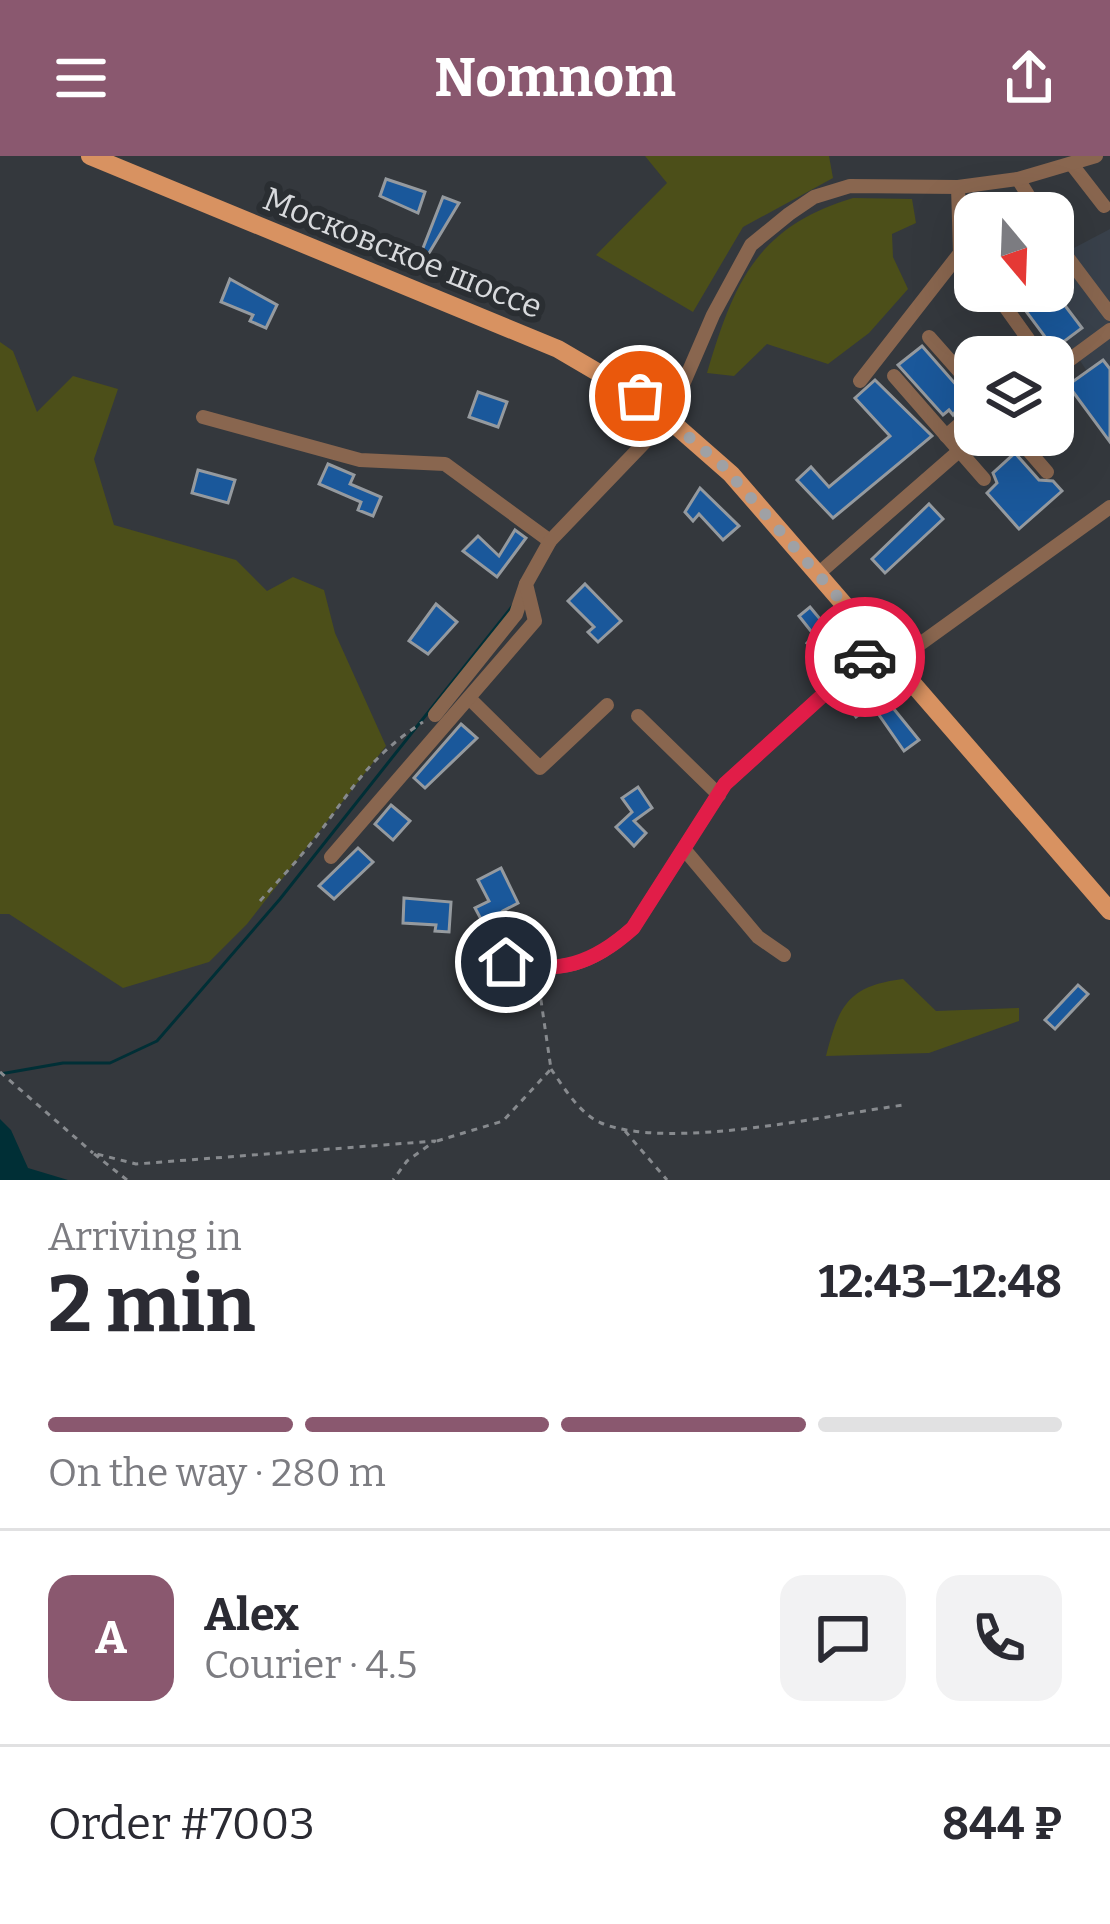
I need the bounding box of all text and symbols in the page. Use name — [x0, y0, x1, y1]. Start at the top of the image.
icon: menu — [48, 45, 114, 111]
icon: share — [996, 45, 1062, 111]
text: Nomnom — [434, 46, 676, 110]
street label: Московское шоссе — [257, 179, 548, 327]
north arrow — [954, 192, 1074, 312]
map controls — [954, 192, 1074, 456]
button: layers — [954, 336, 1074, 456]
pin — [589, 345, 691, 447]
icon: bag — [607, 363, 673, 429]
courier — [805, 597, 925, 717]
icon: car — [832, 624, 898, 690]
pin — [455, 911, 557, 1013]
icon: home — [473, 929, 539, 995]
text: Arriving in — [48, 1214, 242, 1260]
text: 12:43–12:48 — [818, 1255, 1062, 1309]
text: 2 min — [48, 1258, 255, 1352]
text: On the way · 280 m — [48, 1450, 386, 1496]
button: chat — [780, 1575, 906, 1701]
button: phone — [936, 1575, 1062, 1701]
text: Alex — [204, 1588, 299, 1642]
text: A — [95, 1611, 127, 1665]
text: Courier · 4.5 — [204, 1642, 417, 1688]
text: Order #7003 — [48, 1797, 315, 1851]
text: 844 ₽ — [942, 1797, 1062, 1851]

